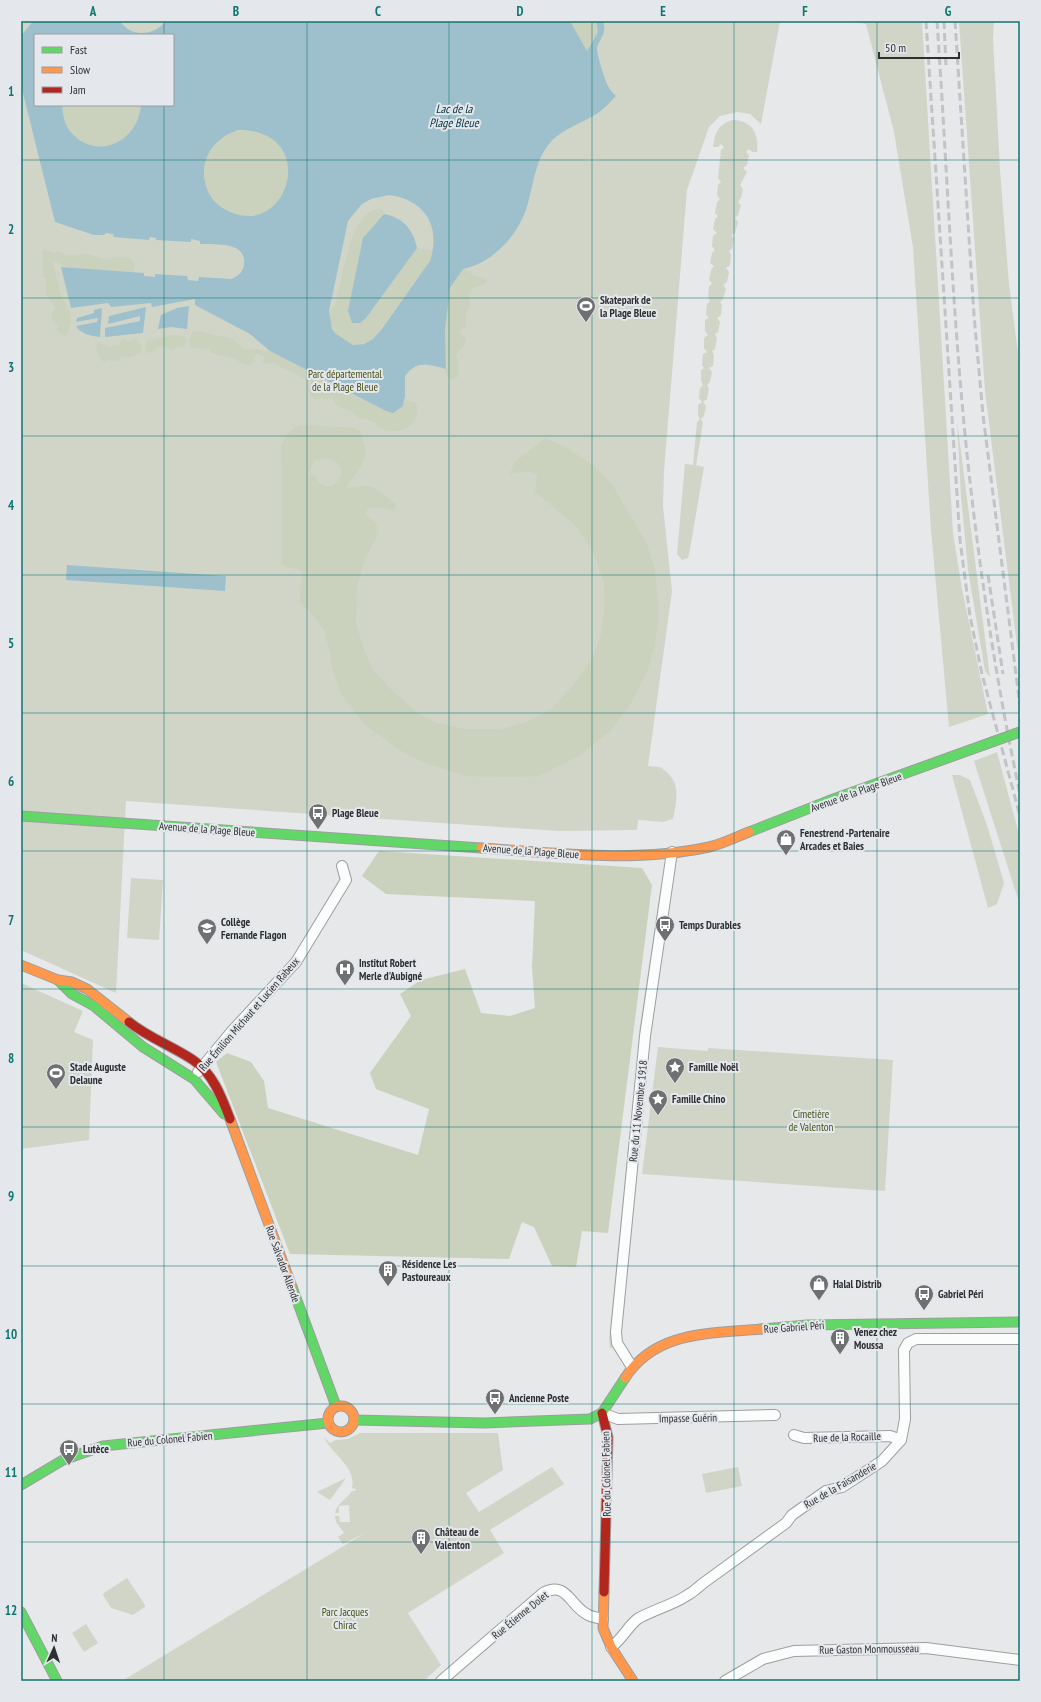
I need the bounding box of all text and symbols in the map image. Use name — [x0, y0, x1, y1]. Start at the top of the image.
text: A — [89, 3, 97, 20]
text: B — [233, 3, 239, 20]
text: C — [375, 3, 381, 20]
text: D — [517, 3, 524, 20]
text: E — [660, 3, 666, 20]
text: F — [802, 3, 808, 20]
text: G — [945, 3, 952, 20]
legend — [34, 34, 174, 106]
scale bar — [879, 34, 959, 60]
text: 50 m — [885, 40, 906, 55]
text: Fast — [70, 42, 88, 57]
text: Slow — [70, 62, 91, 77]
text: Jam — [69, 82, 86, 97]
text: 1 — [8, 83, 14, 100]
water label: Lac de la Plage Bleue — [429, 101, 480, 130]
text: 2 — [8, 221, 14, 238]
place label: Skatepark de la Plage Bleue — [600, 293, 656, 320]
sports icon: Skatepark de la Plage Bleue — [575, 295, 597, 323]
text: 3 — [8, 359, 14, 376]
park label: Parc départemental de la Plage Bleue — [308, 367, 382, 394]
text: 4 — [8, 497, 15, 514]
text: 5 — [8, 635, 14, 652]
street label: Avenue de la Plage Bleue — [808, 769, 904, 815]
text: 6 — [8, 773, 14, 790]
bus stop icon: Plage Bleue — [307, 802, 329, 830]
place label: Plage Bleue — [332, 806, 379, 820]
street label: Avenue de la Plage Bleue — [159, 819, 256, 839]
place label: Fenestrend -Partenaire Arcades et Baies — [799, 826, 890, 853]
shop icon: Fenestrend -Partenaire Arcades et Baies — [775, 828, 797, 856]
street label: Avenue de la Plage Bleue — [483, 841, 580, 861]
text: 7 — [8, 912, 14, 929]
bus stop icon: Temps Durables — [654, 914, 676, 942]
place label: Collège Fernande Flagon — [221, 915, 286, 942]
school or university icon: Collège Fernande Flagon — [196, 917, 218, 945]
place label: Temps Durables — [679, 918, 741, 932]
street label: Rue Émilion Michaut et Lucien Rabeux — [196, 954, 303, 1074]
place label: Institut Robert Merle d'Aubigné — [359, 956, 423, 983]
hospital icon: Institut Robert Merle d'Aubigné — [334, 958, 356, 986]
text: 8 — [8, 1050, 14, 1067]
place icon: Famille Noël — [664, 1056, 686, 1084]
street label: Rue du 11 Novembre 1918 — [626, 1059, 650, 1162]
place label: Stade Auguste Delaune — [70, 1060, 126, 1087]
place label: Famille Noël — [689, 1060, 739, 1074]
sports icon: Stade Auguste Delaune — [45, 1062, 67, 1090]
place icon: Famille Chino — [647, 1088, 669, 1116]
place label: Famille Chino — [672, 1092, 725, 1106]
park label: Cimetière de Valenton — [789, 1107, 834, 1134]
text: 9 — [8, 1188, 14, 1205]
street label: Rue Salvador Allende — [263, 1224, 304, 1305]
place label: Résidence Les Pastoureaux — [402, 1257, 456, 1284]
building icon: Résidence Les Pastoureaux — [377, 1259, 399, 1287]
shop icon: Halal Distrib — [808, 1273, 830, 1301]
place label: Halal Distrib — [833, 1277, 882, 1291]
bus stop icon: Gabriel Péri — [913, 1283, 935, 1311]
place label: Gabriel Péri — [938, 1287, 984, 1301]
street label: Rue Gabriel Péri — [763, 1318, 825, 1336]
place label: Venez chez Moussa — [853, 1325, 897, 1352]
text: 10 — [5, 1326, 17, 1343]
building icon: Venez chez Moussa — [829, 1327, 851, 1355]
bus stop icon: Ancienne Poste — [484, 1387, 506, 1415]
place label: Ancienne Poste — [508, 1391, 569, 1405]
street label: Impasse Guérin — [659, 1410, 717, 1426]
street label: Rue du Colonel Fabien — [127, 1428, 213, 1450]
street label: Rue de la Rocaille — [813, 1429, 882, 1445]
street label: Rue du Colonel Fabien — [598, 1431, 614, 1517]
bus stop icon: Lutèce — [58, 1438, 80, 1466]
place label: Lutèce — [83, 1442, 109, 1456]
street label: Rue de la Faisanderie — [801, 1458, 879, 1511]
text: 11 — [5, 1464, 17, 1481]
place label: Château de Valenton — [434, 1525, 479, 1552]
building icon: Château de Valenton — [410, 1527, 432, 1555]
street label: Rue Étienne Dolet — [489, 1588, 551, 1642]
text: 12 — [5, 1602, 17, 1619]
park label: Parc Jacques Chirac — [322, 1605, 369, 1632]
north arrow — [34, 1628, 74, 1668]
text: N — [51, 1631, 58, 1645]
street label: Rue Gaston Monmousseau — [819, 1641, 919, 1657]

